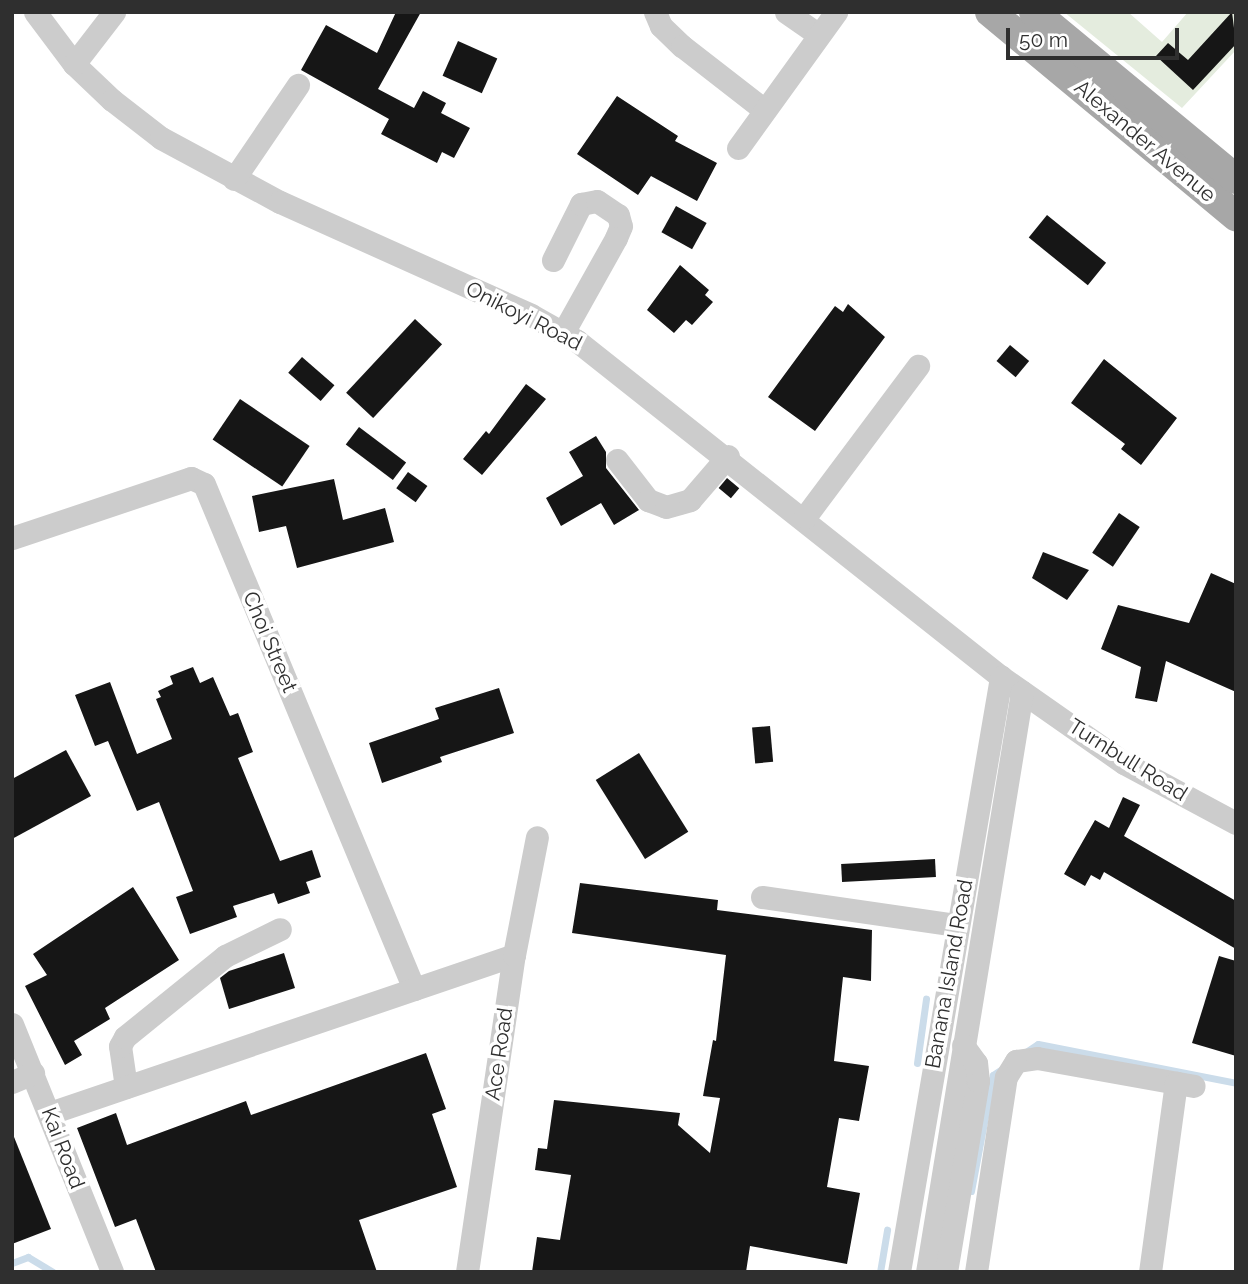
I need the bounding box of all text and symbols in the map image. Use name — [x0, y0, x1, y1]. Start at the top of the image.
scale bar — [1010, 14, 1183, 58]
text: 50 m — [1019, 27, 1068, 52]
street label: Alexander Avenue — [1069, 74, 1221, 208]
street label: Onikoyi Road — [462, 276, 586, 356]
street label: Choi Street — [237, 588, 303, 696]
street label: Turnbull Road — [1064, 713, 1192, 807]
street label: Banana Island Road — [920, 877, 978, 1071]
street label: Ace Road — [480, 1006, 518, 1102]
street label: Kai Road — [36, 1104, 90, 1192]

